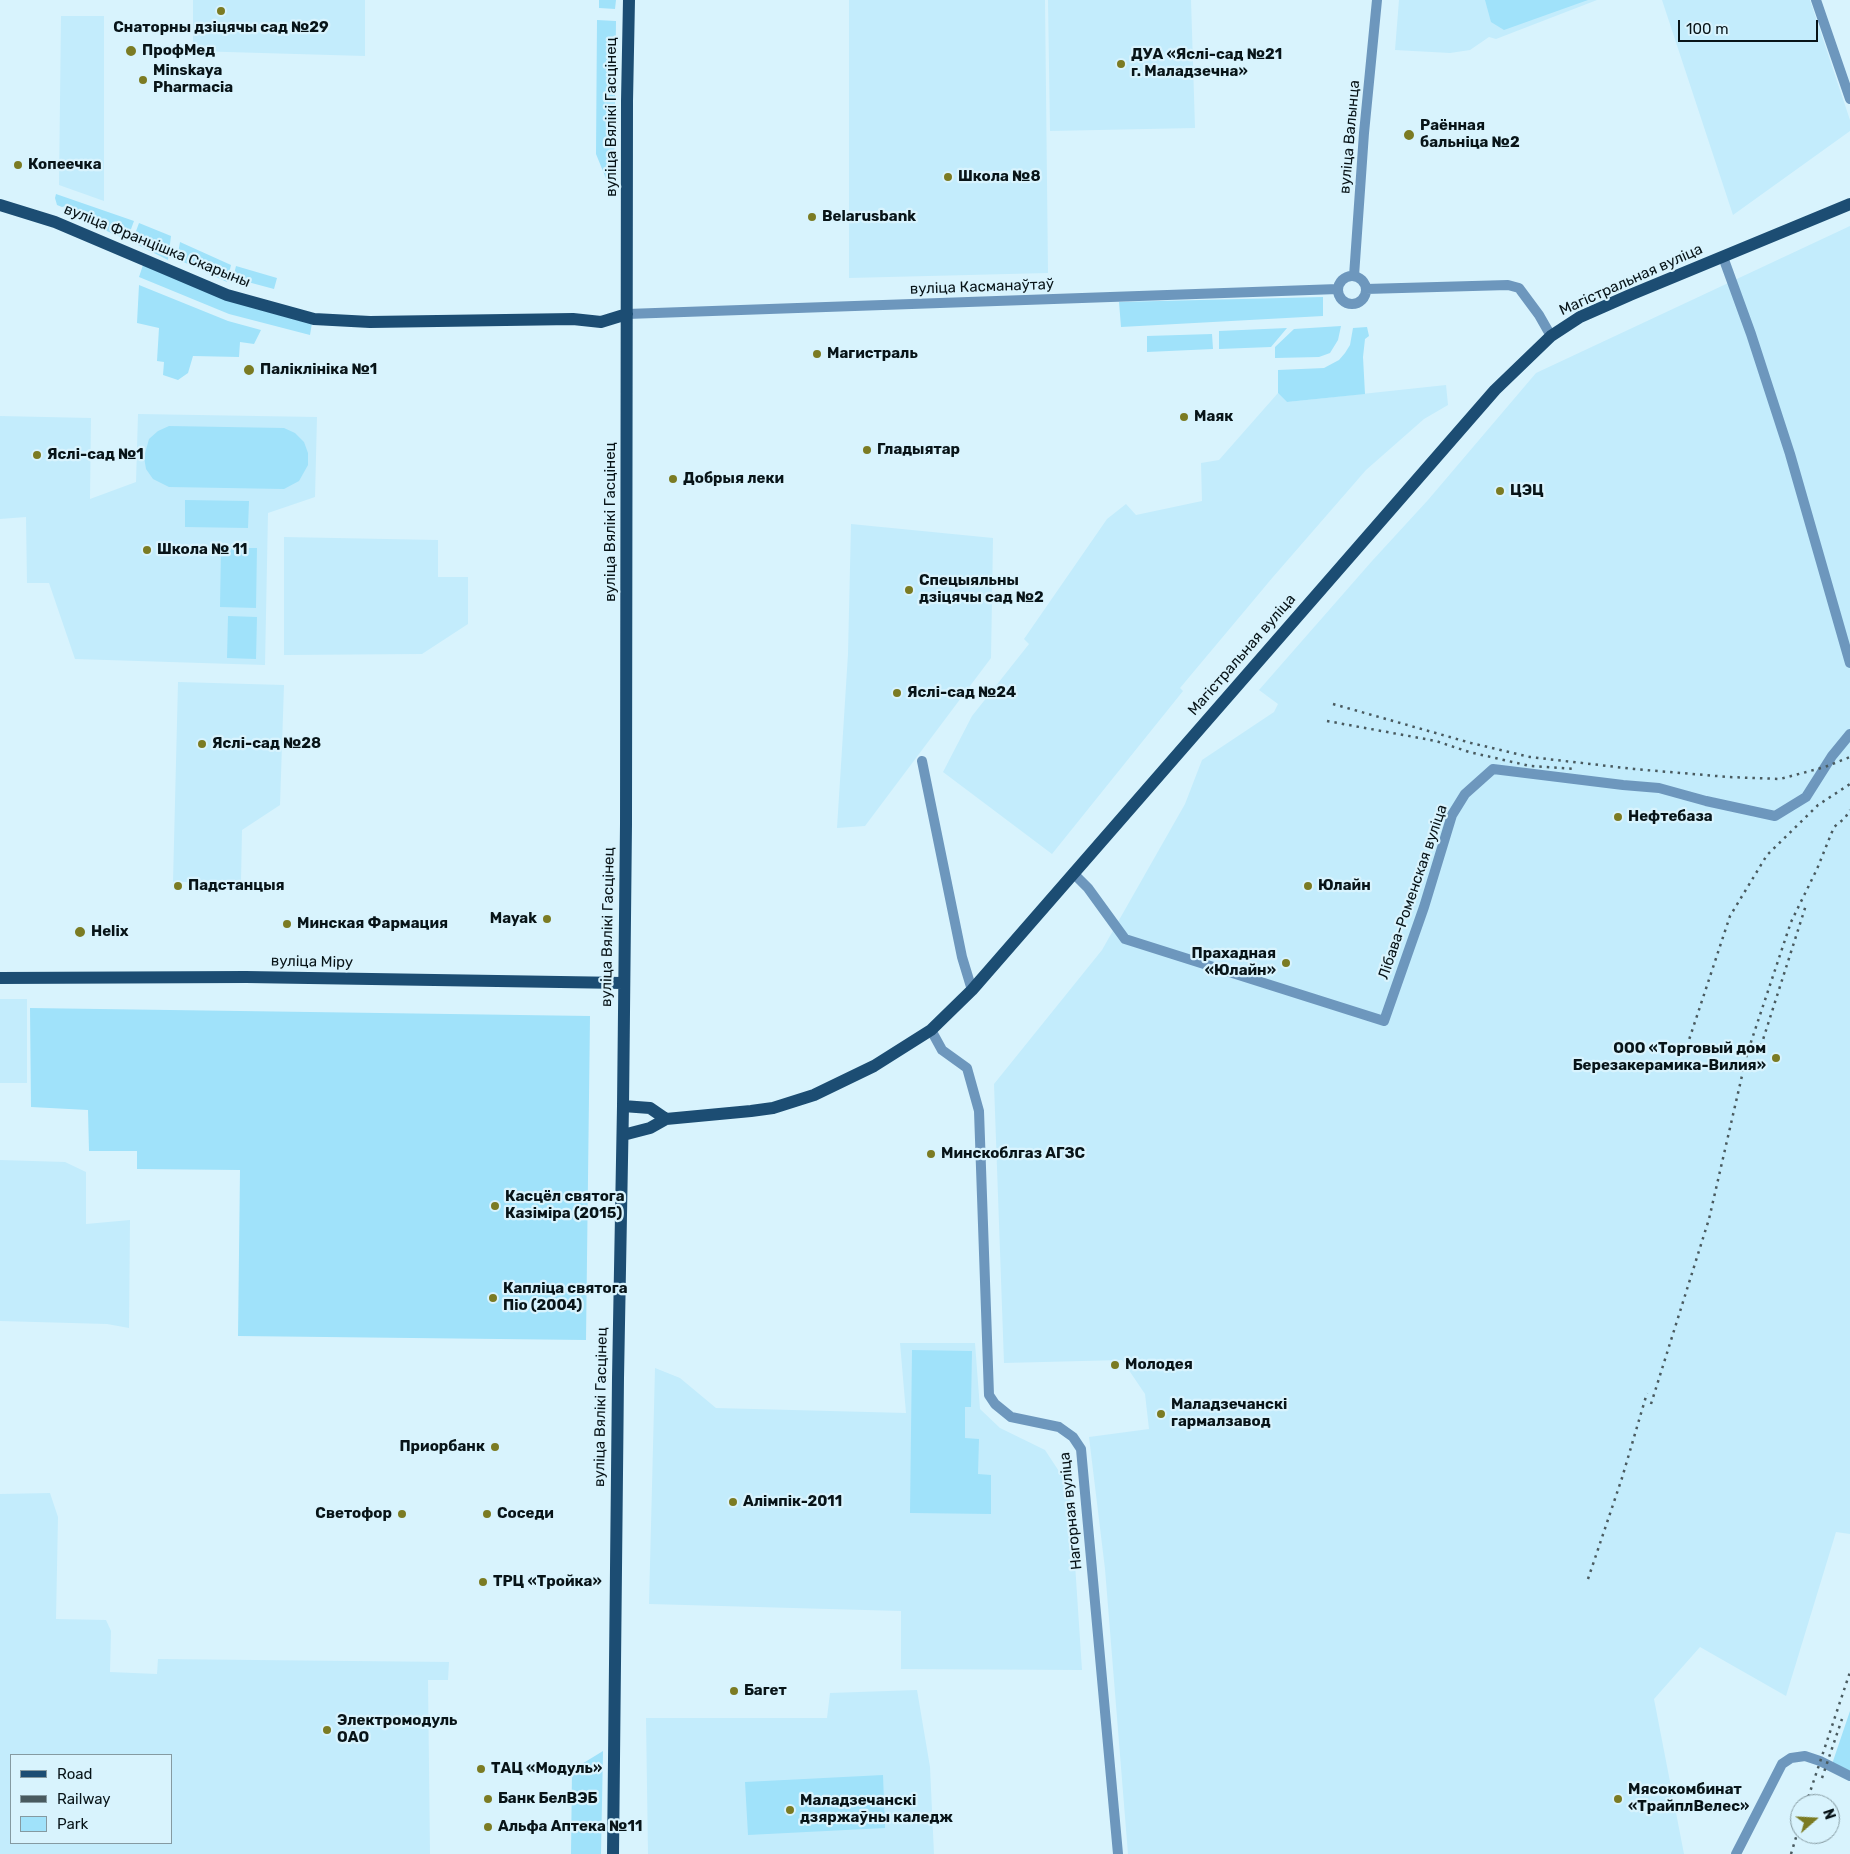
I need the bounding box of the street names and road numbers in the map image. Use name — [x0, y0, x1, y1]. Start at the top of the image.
street label: вуліца Вялікі Гасцінец — [603, 37, 621, 197]
street label: вуліца Валынца — [1336, 79, 1364, 195]
street label: вуліца Францішка Скарыны — [61, 200, 253, 292]
street label: Магістральная вуліца — [1557, 240, 1705, 320]
street label: вуліца Касманаўтаў — [910, 275, 1054, 299]
street label: вуліца Вялікі Гасцінец — [602, 442, 620, 602]
street label: Магістральная вуліца — [1184, 591, 1300, 719]
street label: Лібава-Роменская вуліца — [1375, 802, 1451, 982]
street label: вуліца Вялікі Гасцінец — [598, 847, 618, 1007]
street label: вуліца Міру — [271, 952, 353, 972]
street label: вуліца Вялікі Гасцінец — [591, 1327, 611, 1487]
street label: Нагорная вуліца — [1056, 1451, 1086, 1571]

